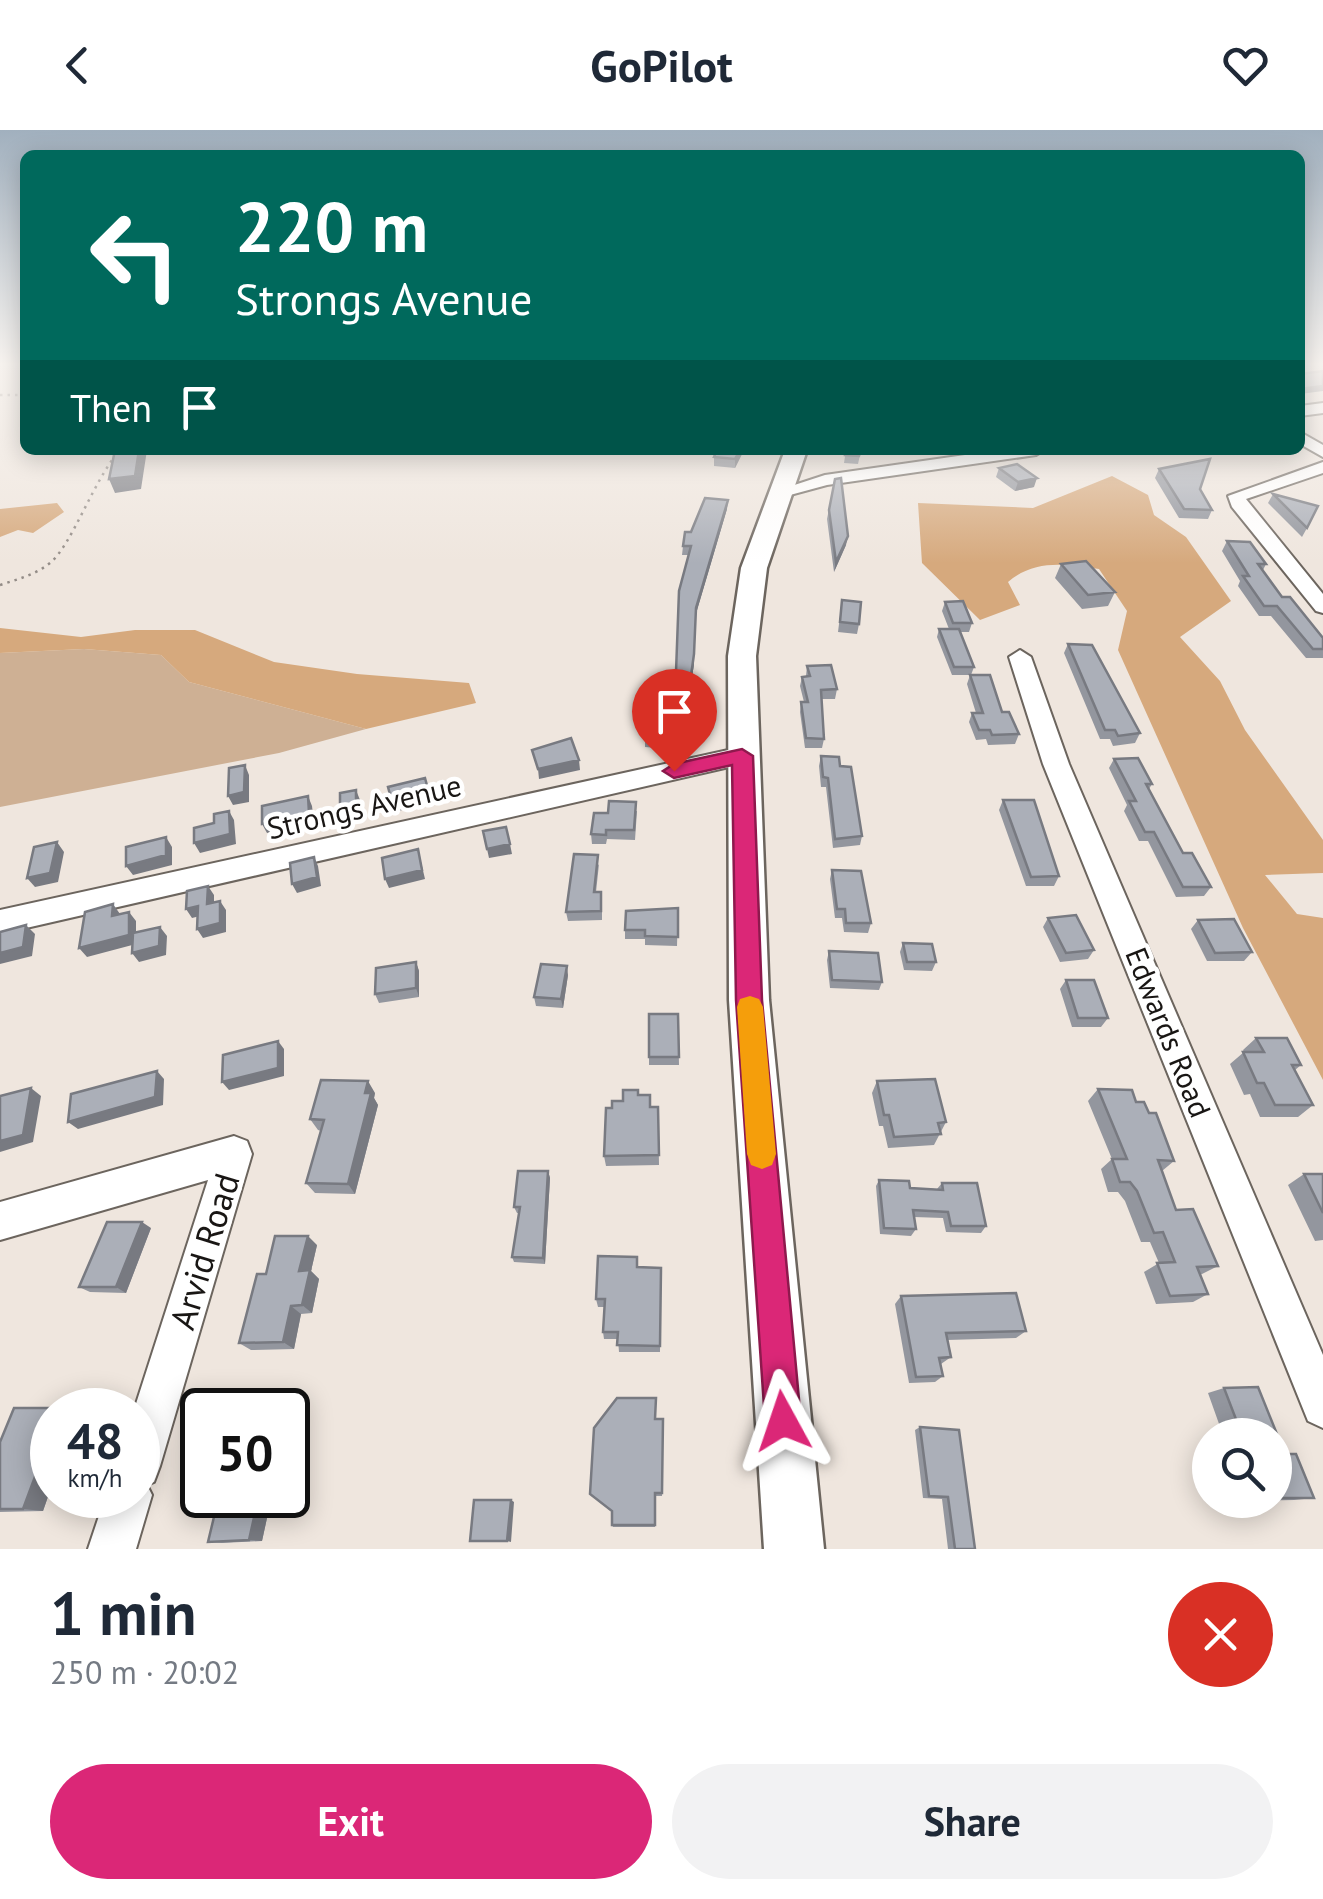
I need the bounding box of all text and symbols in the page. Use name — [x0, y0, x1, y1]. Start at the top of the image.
text: GoPilot — [590, 36, 733, 94]
icon: back — [50, 38, 105, 93]
icon: heart — [1218, 38, 1273, 93]
text: 220 m — [235, 181, 428, 271]
icon: left — [70, 190, 200, 320]
text: Strongs Avenue — [235, 269, 532, 327]
icon: arrive — [172, 380, 227, 435]
text: Then — [70, 383, 152, 432]
pin — [632, 669, 717, 772]
icon: arrive — [647, 684, 702, 739]
street label: Strongs Avenue — [263, 765, 465, 847]
street label: Edwards Road — [1117, 941, 1221, 1123]
street label: Arvid Road — [158, 1167, 250, 1335]
position arrow — [731, 1369, 835, 1473]
speed limit sign: 50 — [180, 1388, 310, 1518]
text: 48 — [67, 1408, 123, 1473]
map controls — [1192, 1418, 1292, 1518]
button: search — [1192, 1418, 1292, 1518]
text: km/h — [68, 1462, 122, 1494]
text: 1 min — [50, 1574, 196, 1652]
button: close — [1168, 1582, 1273, 1687]
text: 250 m · 20:02 — [50, 1651, 239, 1693]
button: Exit — [50, 1764, 652, 1879]
button: Share — [672, 1764, 1273, 1879]

